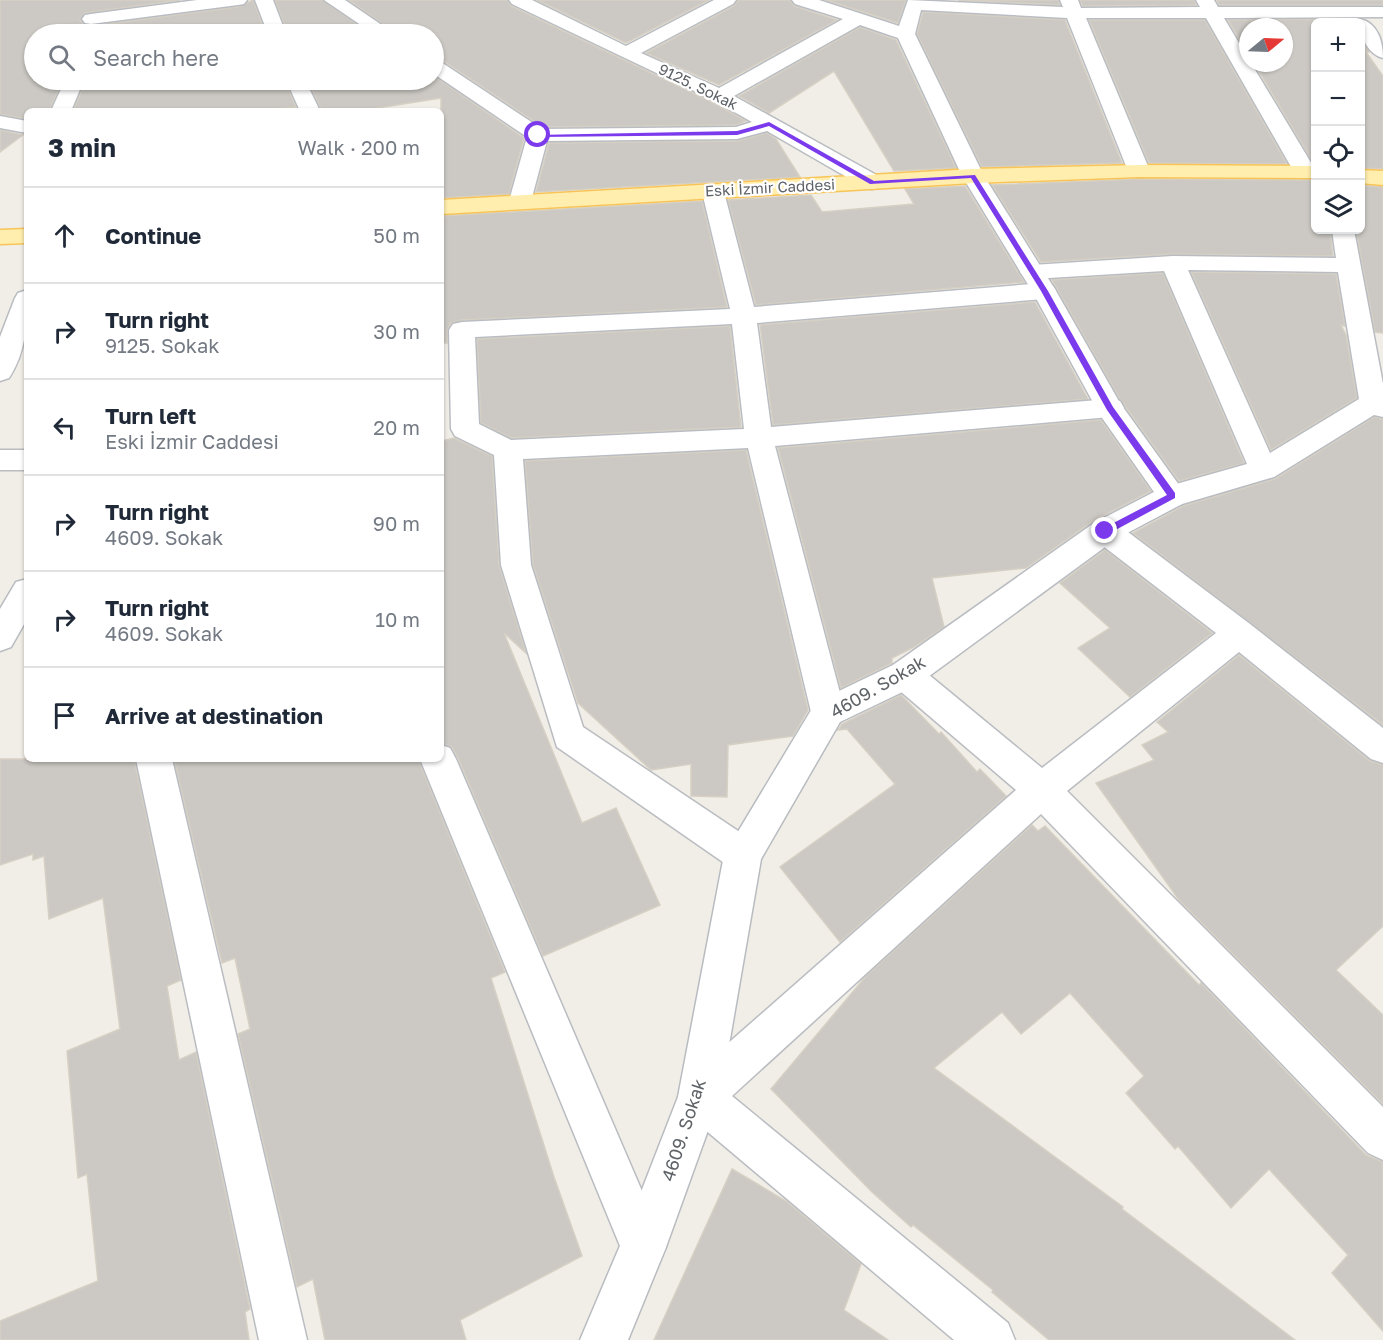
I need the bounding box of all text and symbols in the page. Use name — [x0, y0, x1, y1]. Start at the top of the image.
north arrow — [1239, 18, 1293, 72]
map controls — [1311, 18, 1365, 234]
button: + — [1311, 18, 1365, 72]
search box — [24, 24, 444, 90]
icon: search — [45, 41, 78, 74]
text: Search here — [93, 44, 219, 71]
street label: 9125. Sokak — [656, 59, 741, 113]
button: − — [1311, 72, 1365, 126]
route start — [524, 121, 550, 147]
button: locate — [1311, 126, 1365, 180]
text: 3 min — [48, 132, 116, 163]
text: Walk · 200 m — [298, 135, 420, 159]
street label: Eski İzmir Caddesi — [704, 175, 836, 199]
button: layers — [1311, 180, 1365, 234]
icon: ahead — [48, 219, 81, 252]
text: Continue — [105, 222, 201, 249]
text: 50 m — [373, 223, 420, 247]
text: Turn right — [105, 306, 209, 333]
icon: right — [48, 315, 81, 348]
text: 30 m — [373, 319, 420, 343]
text: 9125. Sokak — [105, 333, 220, 357]
text: Turn left — [105, 402, 196, 429]
icon: left — [48, 411, 81, 444]
text: 20 m — [373, 415, 420, 439]
text: Eski İzmir Caddesi — [105, 429, 279, 453]
text: Turn right — [105, 498, 209, 525]
icon: right — [48, 507, 81, 540]
text: 90 m — [373, 511, 420, 535]
route end — [1091, 517, 1117, 543]
text: 4609. Sokak — [105, 525, 223, 549]
text: Turn right — [105, 594, 209, 621]
icon: right — [48, 603, 81, 636]
text: 10 m — [375, 607, 420, 631]
text: 4609. Sokak — [105, 621, 223, 645]
street label: 4609. Sokak — [826, 650, 929, 722]
icon: arrive — [48, 699, 81, 732]
text: Arrive at destination — [105, 702, 323, 729]
street label: 4609. Sokak — [656, 1076, 710, 1184]

